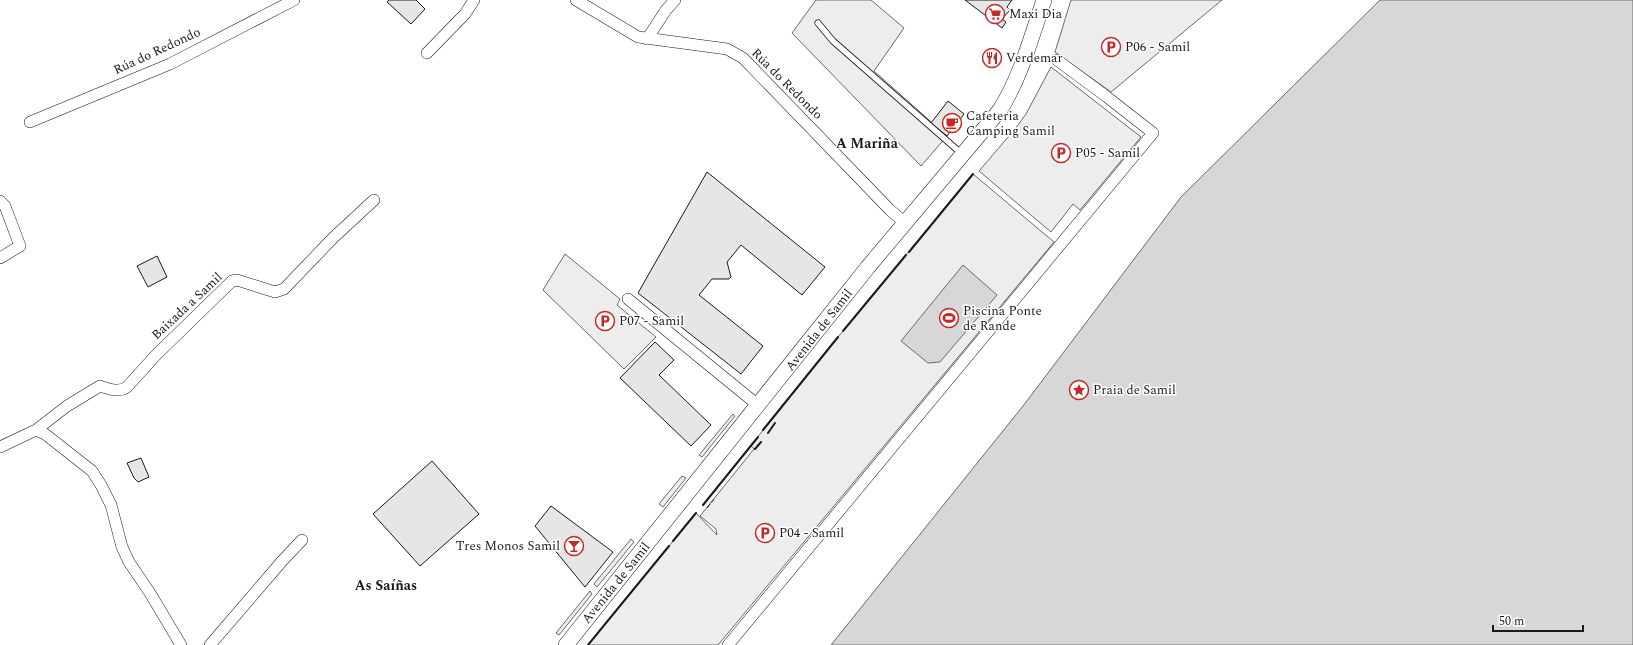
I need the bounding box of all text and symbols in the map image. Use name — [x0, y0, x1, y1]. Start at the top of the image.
supermarket icon: Maxi Dia — [984, 3, 1006, 25]
place label: Maxi Dia — [1009, 4, 1063, 24]
street label: Rúa do Redondo — [110, 22, 204, 80]
parking icon: P06 - Samil — [1100, 36, 1122, 58]
place label: P06 - Samil — [1125, 37, 1190, 57]
street label: Rúa do Redondo — [747, 44, 827, 124]
restaurant icon: Verdemar — [981, 47, 1003, 69]
place label: Verdemar — [1006, 48, 1063, 68]
place label: Cafeteria Camping Samil — [966, 106, 1055, 141]
cafe icon: Cafeteria Camping Samil — [941, 112, 963, 134]
district label: A Mariña — [836, 133, 899, 154]
parking icon: P05 - Samil — [1050, 142, 1072, 164]
place label: P05 - Samil — [1075, 143, 1140, 163]
street label: Baixada a Samil — [147, 268, 227, 344]
street label: Avenida de Samil — [780, 284, 858, 375]
place label: Piscina Ponte de Rande — [963, 301, 1042, 336]
sports icon: Piscina Ponte de Rande — [938, 307, 960, 329]
parking icon: P07 - Samil — [594, 310, 616, 332]
place label: P07 - Samil — [619, 311, 684, 331]
place icon: Praia de Samil — [1068, 379, 1090, 401]
place label: Praia de Samil — [1093, 380, 1176, 400]
parking icon: P04 - Samil — [754, 522, 776, 544]
place label: P04 - Samil — [779, 523, 844, 543]
bar icon: Tres Monos Samil — [563, 535, 585, 557]
place label: Tres Monos Samil — [456, 536, 560, 556]
street label: Avenida de Samil — [577, 538, 655, 628]
district label: As Saíñas — [355, 575, 417, 596]
scale bar — [1493, 607, 1583, 633]
text: 50 m — [1499, 612, 1524, 631]

